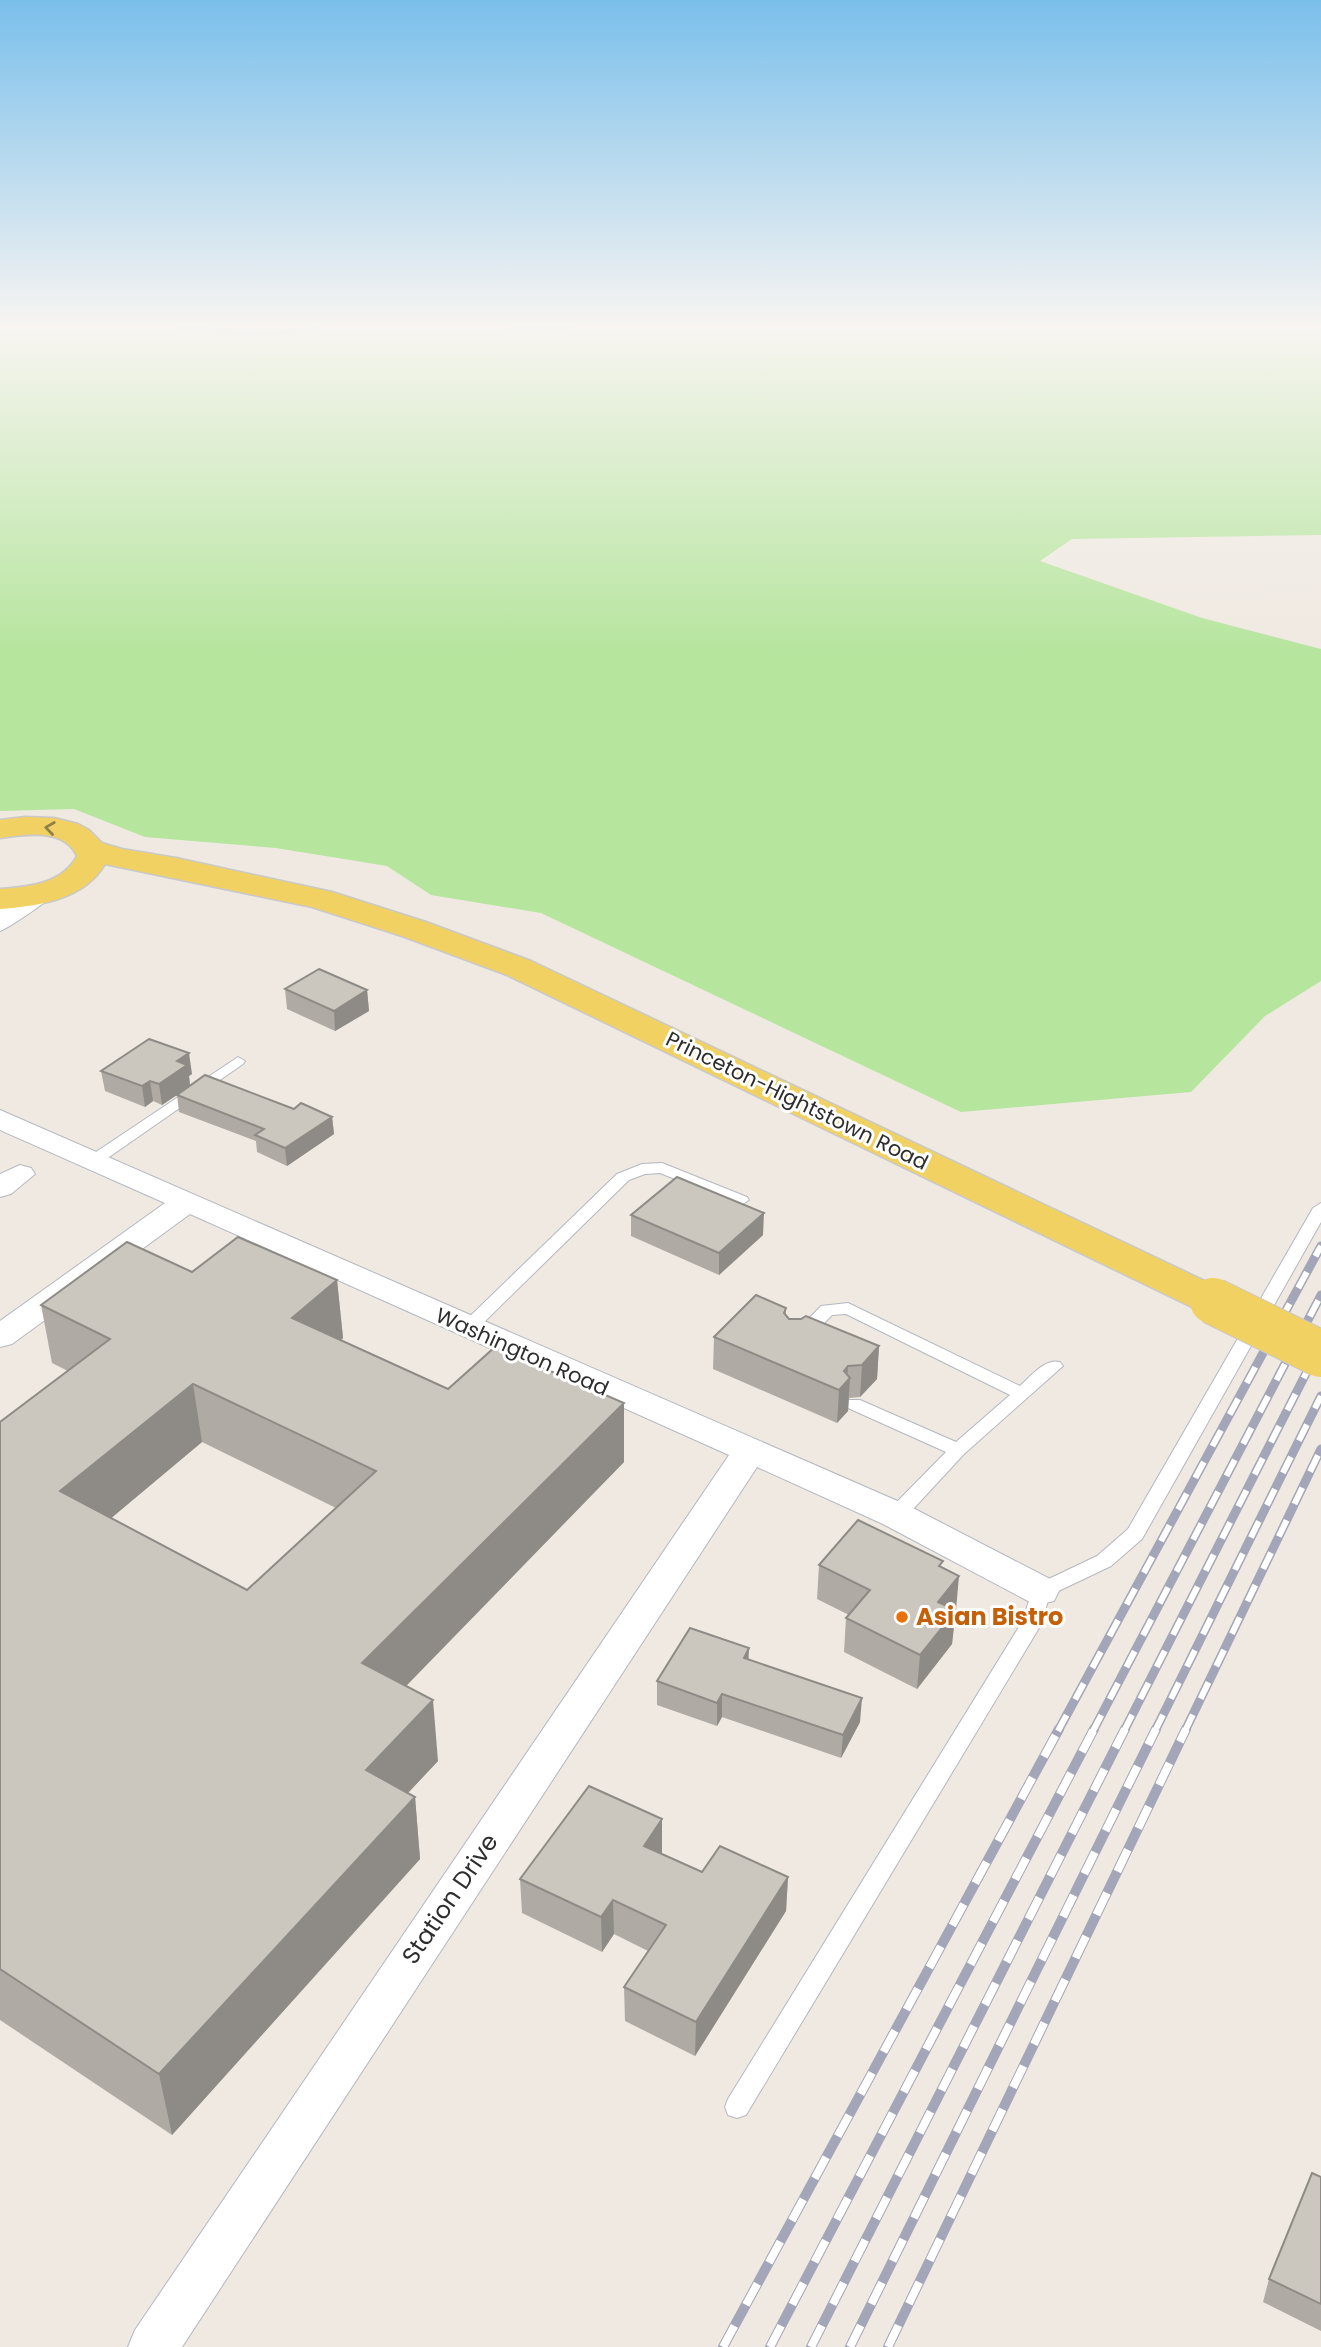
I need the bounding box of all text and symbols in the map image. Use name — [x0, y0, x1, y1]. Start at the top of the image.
one-way arrow — [44, 821, 55, 836]
street label: Princeton-Hightstown Road — [661, 1024, 933, 1177]
street label: Washington Road — [431, 1300, 613, 1403]
place label: Asian Bistro — [916, 1600, 1063, 1633]
marker: Asian Bistro — [894, 1609, 910, 1625]
street label: Station Drive — [394, 1827, 505, 1971]

